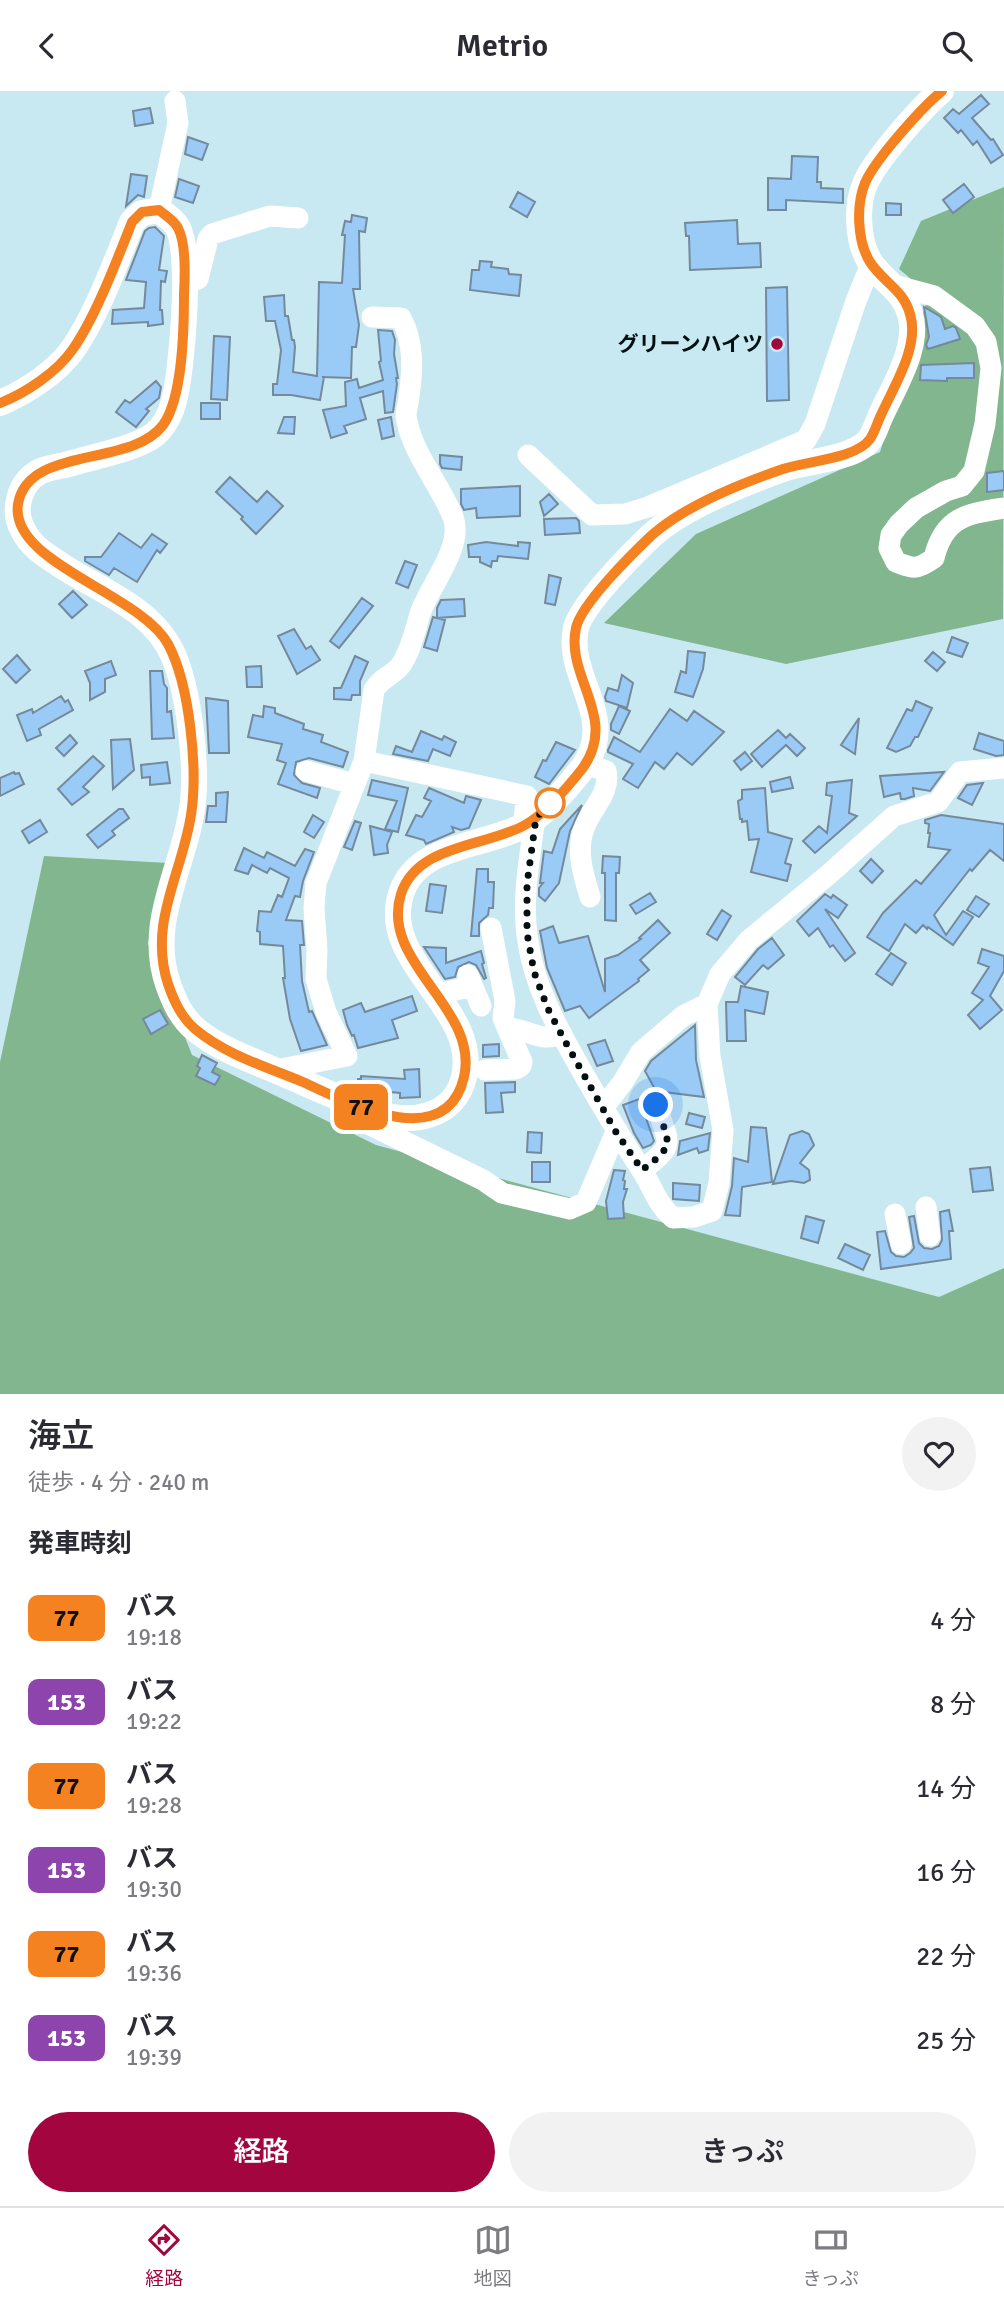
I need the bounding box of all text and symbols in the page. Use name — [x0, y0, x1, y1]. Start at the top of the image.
text: Metrio — [456, 26, 548, 65]
icon: back — [28, 27, 66, 65]
icon: search — [938, 27, 976, 65]
place label: グリーンハイツ — [617, 331, 763, 357]
marker: グリーンハイツ — [769, 336, 785, 352]
unlabelled marker — [535, 788, 565, 818]
line badge: 77 — [330, 1084, 392, 1130]
your location — [638, 1087, 673, 1122]
text: 77 — [348, 1092, 374, 1122]
text: 海立 — [28, 1416, 94, 1457]
button: heart — [902, 1417, 976, 1491]
text: 徒歩 · 4 分 · 240 m — [28, 1468, 209, 1497]
text: 発車時刻 — [28, 1528, 132, 1560]
text: バス — [126, 1591, 178, 1623]
text: 77 — [54, 1603, 79, 1633]
text: 4 分 — [930, 1605, 976, 1637]
text: 19:18 — [126, 1623, 182, 1652]
text: バス — [126, 1675, 178, 1707]
text: 153 — [47, 1687, 86, 1717]
text: 8 分 — [930, 1689, 976, 1721]
text: 19:22 — [126, 1707, 182, 1736]
text: バス — [126, 1759, 178, 1791]
text: 77 — [54, 1771, 79, 1801]
text: 14 分 — [916, 1773, 976, 1805]
text: 19:28 — [126, 1791, 182, 1820]
text: バス — [126, 1843, 178, 1875]
text: 153 — [47, 1855, 86, 1885]
text: 16 分 — [916, 1857, 976, 1889]
text: 19:30 — [126, 1875, 182, 1904]
text: バス — [126, 1927, 178, 1959]
text: 77 — [54, 1939, 79, 1969]
text: 22 分 — [916, 1941, 976, 1973]
text: 19:36 — [126, 1959, 182, 1988]
text: バス — [126, 2011, 178, 2043]
text: 153 — [47, 2023, 86, 2053]
text: 25 分 — [916, 2025, 976, 2057]
text: 19:39 — [126, 2043, 182, 2072]
button: 経路 — [28, 2112, 495, 2192]
button: きっぷ — [509, 2112, 976, 2192]
tab: 経路 — [145, 2221, 183, 2291]
tab: 地図 — [474, 2221, 512, 2291]
tab: きっぷ — [802, 2221, 859, 2291]

